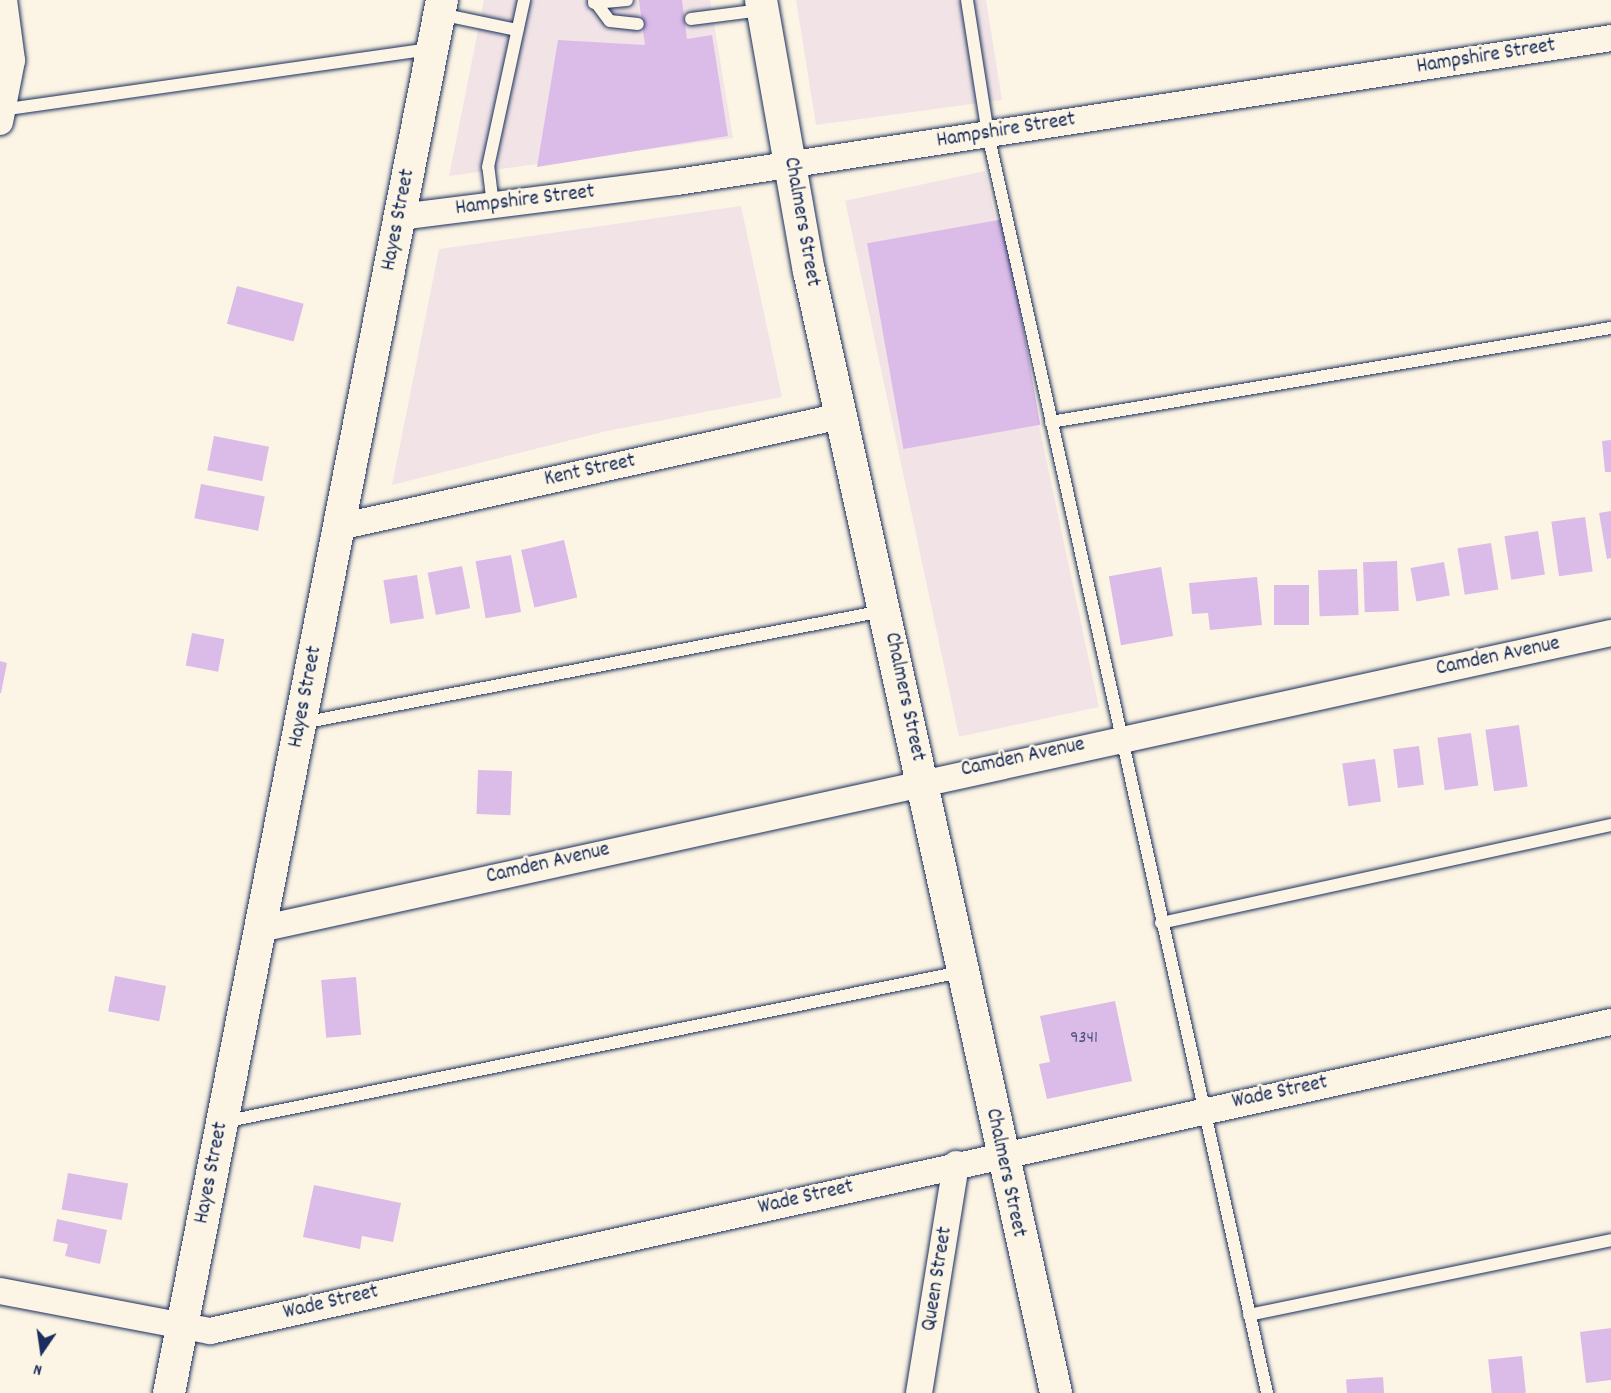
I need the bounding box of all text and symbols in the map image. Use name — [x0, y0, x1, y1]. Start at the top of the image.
street label: Hampshire Street — [1415, 34, 1557, 80]
street label: Hampshire Street — [935, 108, 1077, 154]
street label: Chalmers Street — [777, 155, 825, 289]
street label: Hayes Street — [377, 167, 421, 273]
street label: Hampshire Street — [454, 180, 596, 222]
street label: Kent Street — [542, 449, 638, 493]
street label: Chalmers Street — [878, 630, 930, 764]
street label: Camden Avenue — [1434, 632, 1562, 682]
street label: Hayes Street — [284, 644, 328, 750]
street label: Camden Avenue — [959, 733, 1087, 783]
street label: Camden Avenue — [484, 838, 612, 890]
house number: 9341 — [1070, 1028, 1098, 1050]
street label: Wade Street — [1230, 1071, 1330, 1115]
street label: Chalmers Street — [979, 1106, 1031, 1240]
street label: Hayes Street — [190, 1120, 234, 1226]
street label: Wade Street — [756, 1175, 856, 1221]
street label: Queen Street — [917, 1225, 959, 1333]
street label: Wade Street — [281, 1280, 381, 1326]
north arrow — [12, 1321, 72, 1381]
text: N — [31, 1357, 44, 1381]

